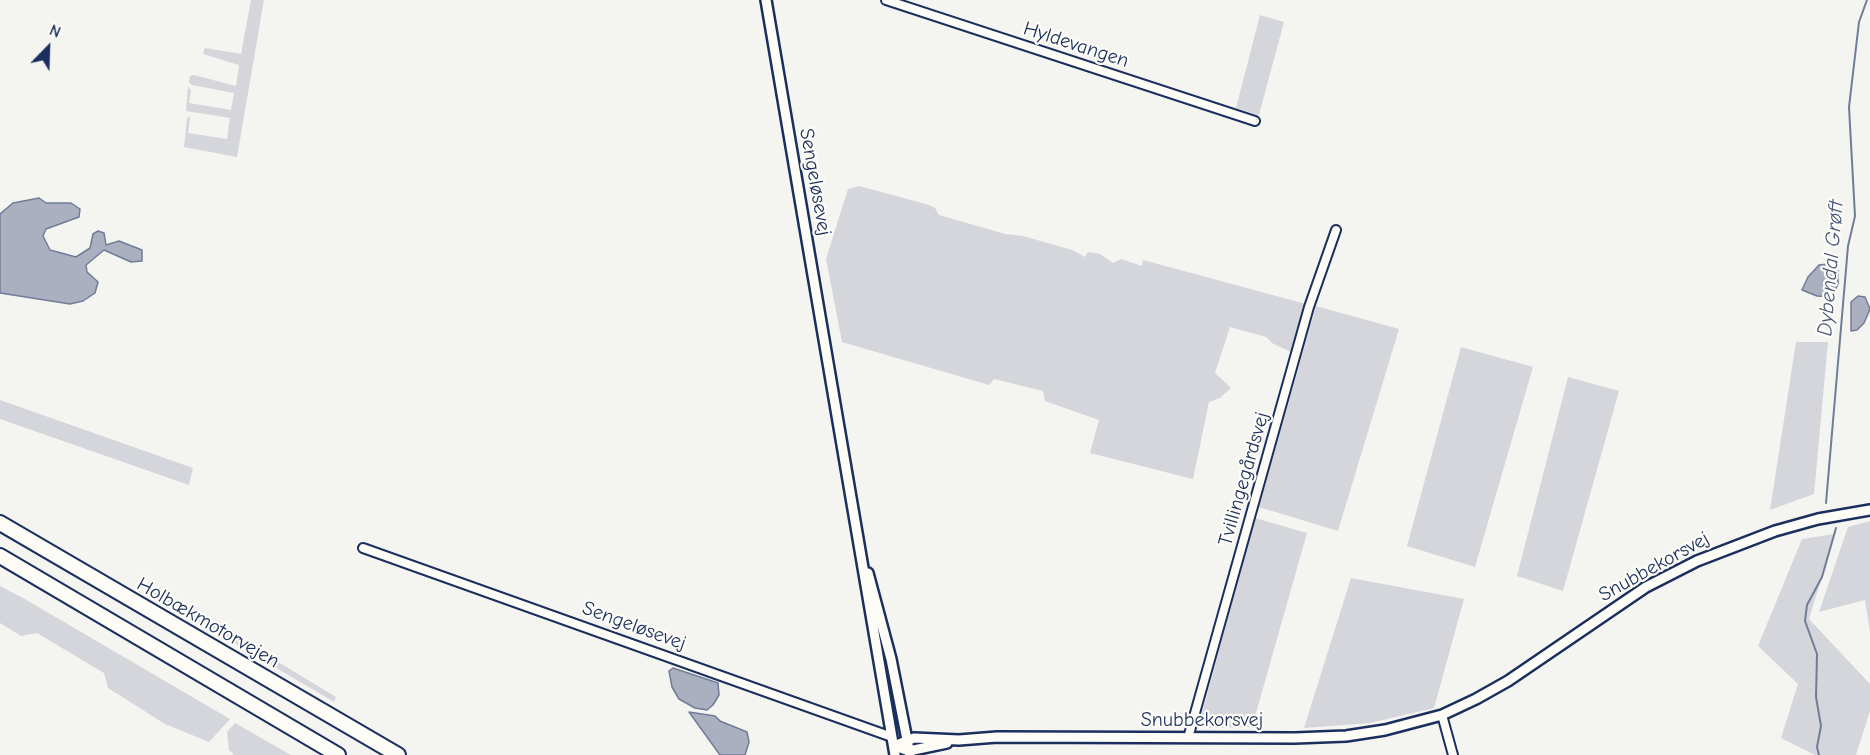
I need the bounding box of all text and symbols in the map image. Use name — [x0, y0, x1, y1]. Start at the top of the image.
street label: Hyldevangen — [1020, 17, 1132, 73]
north arrow — [18, 18, 78, 78]
text: N — [47, 21, 63, 42]
street label: Sengeløsevej — [794, 126, 836, 238]
water label: Dybendal Grøft — [1813, 199, 1849, 337]
street label: Tvillingegårdsvej — [1213, 409, 1275, 549]
street label: Snubbekorsvej — [1595, 527, 1713, 607]
street label: Holbækmotorvejen — [132, 572, 284, 674]
street label: Sengeløsevej — [579, 596, 689, 656]
street label: Snubbekorsvej — [1141, 708, 1263, 732]

